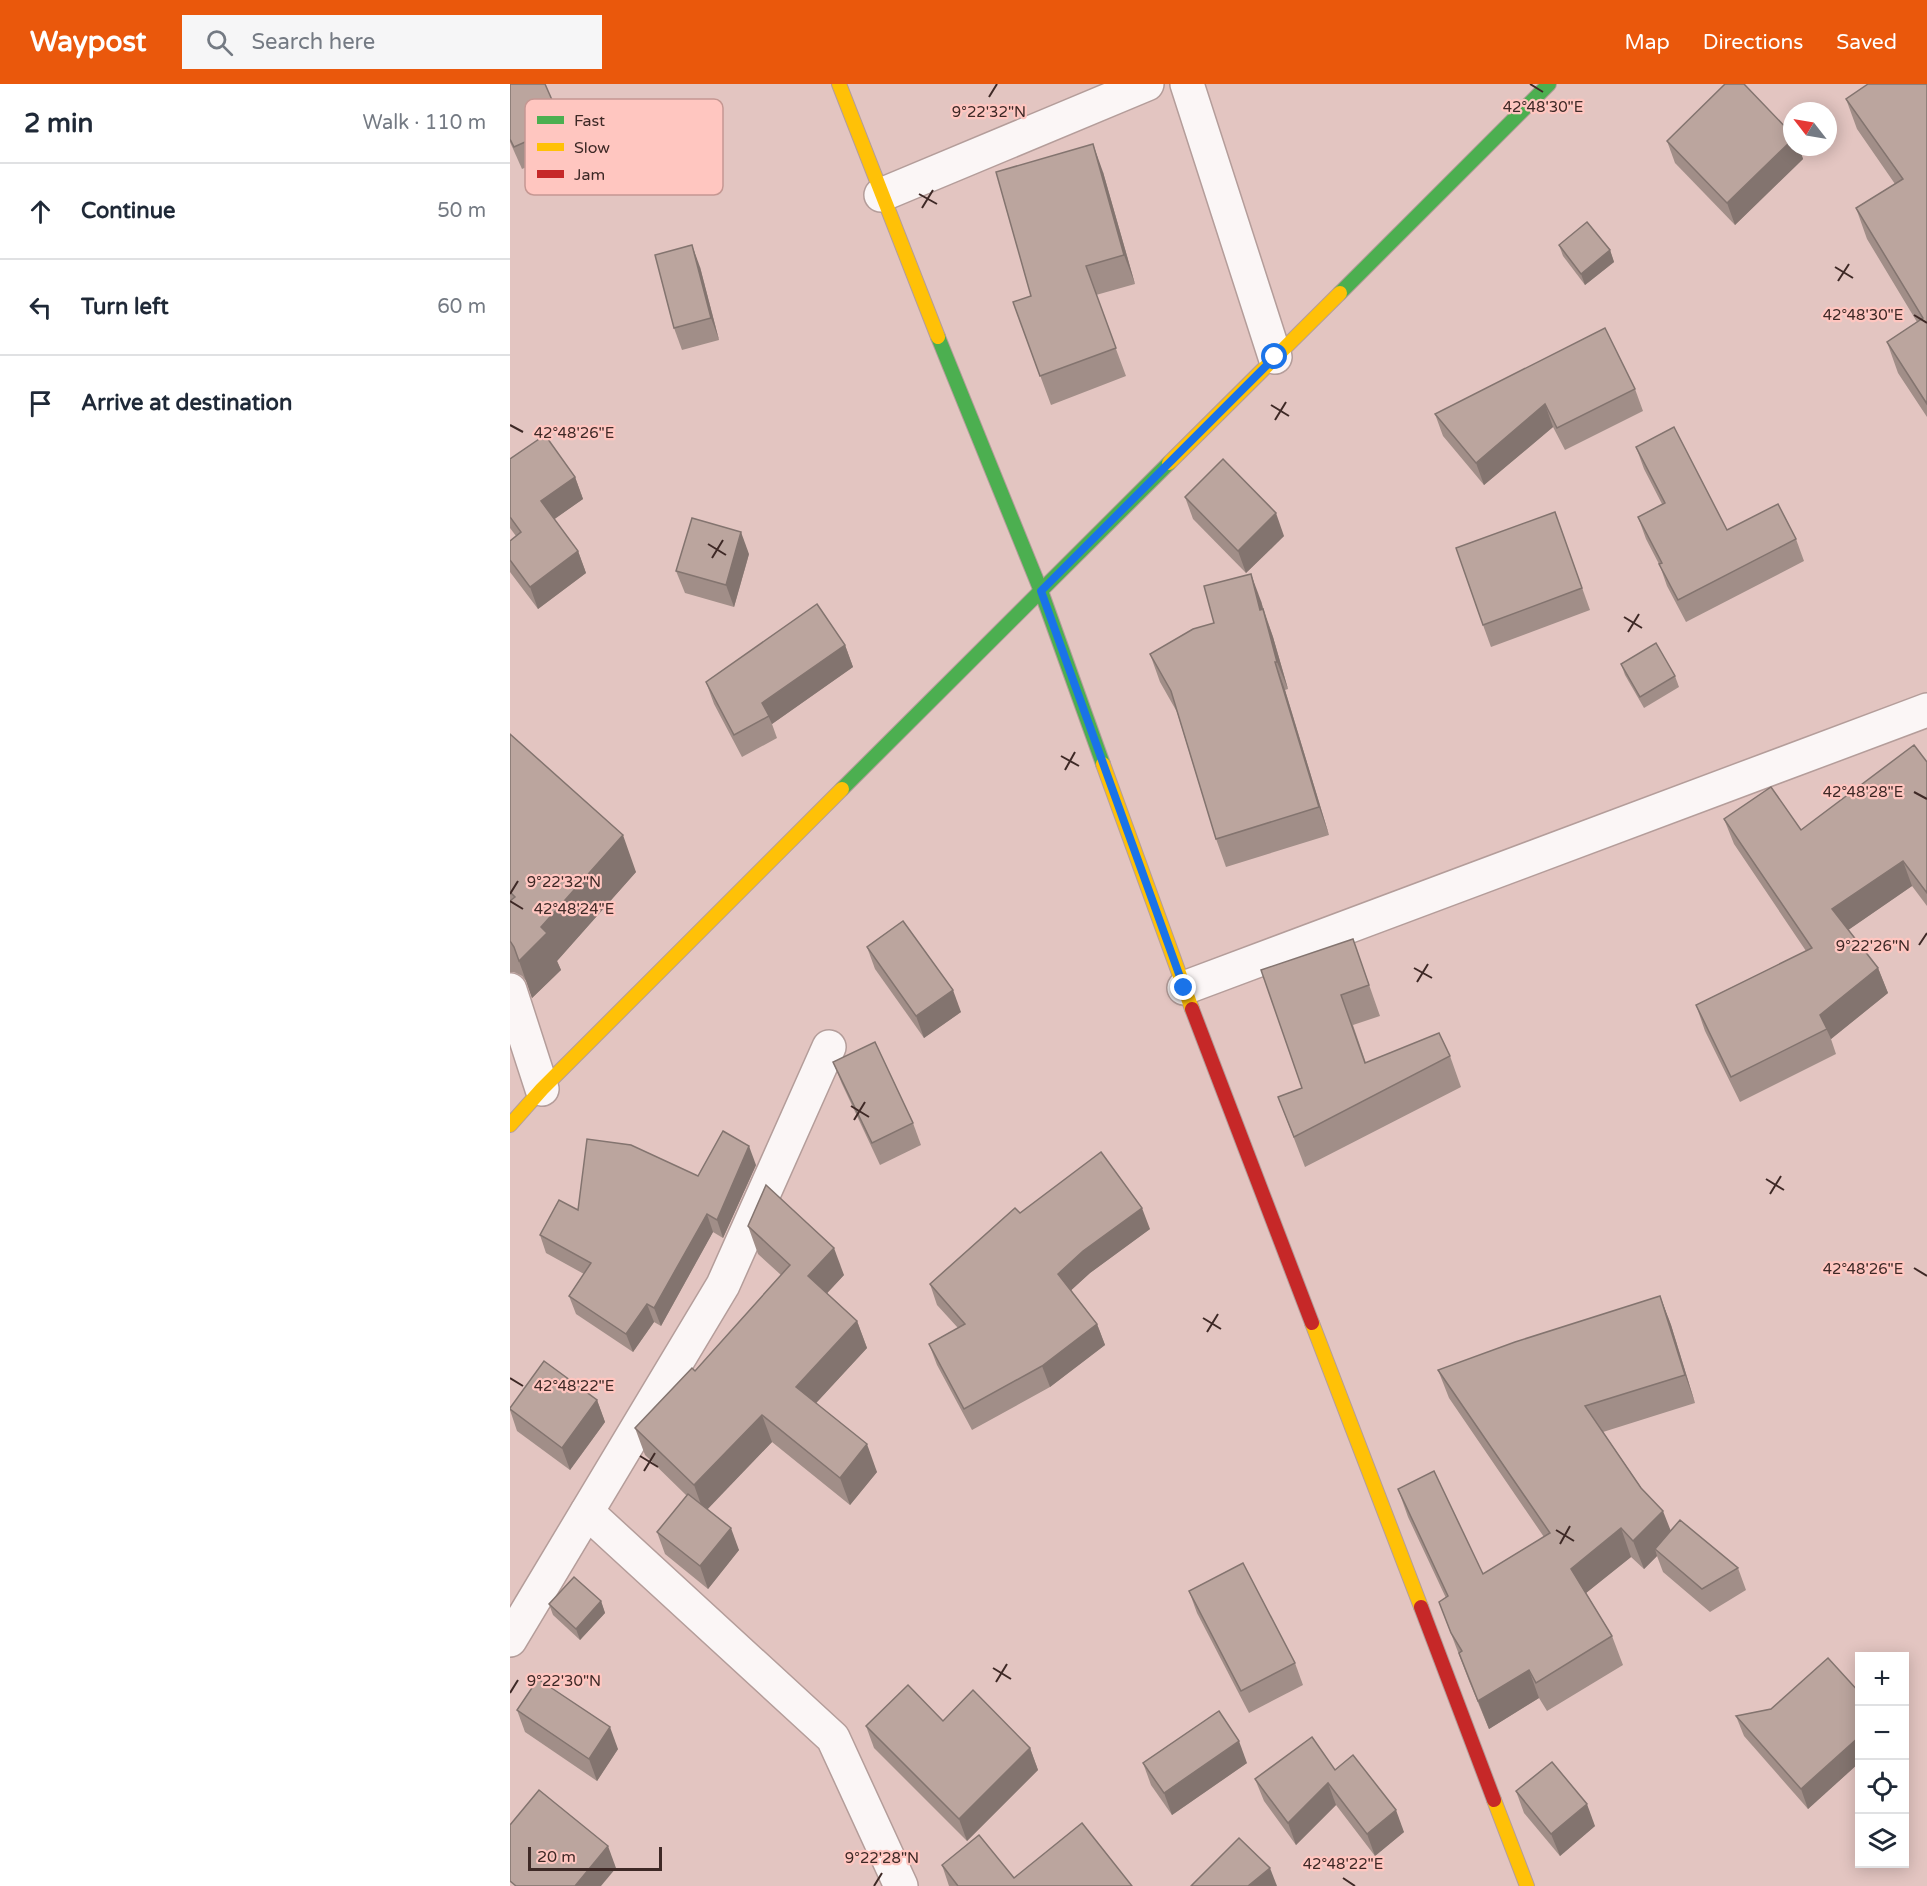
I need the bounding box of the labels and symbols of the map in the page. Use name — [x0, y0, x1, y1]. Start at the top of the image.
text: 42°48'30"E — [1503, 98, 1583, 116]
legend — [525, 99, 723, 195]
north arrow — [1783, 102, 1837, 156]
text: 9°22'32"N — [952, 103, 1026, 121]
text: Fast — [574, 111, 605, 131]
text: Slow — [574, 138, 610, 158]
text: Jam — [574, 165, 605, 185]
text: 42°48'30"E — [1823, 306, 1903, 324]
route start — [1261, 343, 1287, 369]
text: 42°48'26"E — [534, 424, 614, 442]
text: 42°48'28"E — [1823, 783, 1903, 801]
text: 9°22'32"N — [527, 873, 601, 891]
text: 42°48'24"E — [534, 900, 614, 918]
text: 9°22'26"N — [1836, 937, 1910, 955]
route end — [1170, 974, 1196, 1000]
text: 42°48'26"E — [1823, 1260, 1903, 1278]
text: 42°48'22"E — [534, 1377, 614, 1395]
text: 9°22'30"N — [527, 1672, 601, 1690]
scale bar — [528, 1844, 662, 1872]
text: 9°22'28"N — [845, 1849, 919, 1867]
text: 42°48'22"E — [1303, 1855, 1383, 1873]

